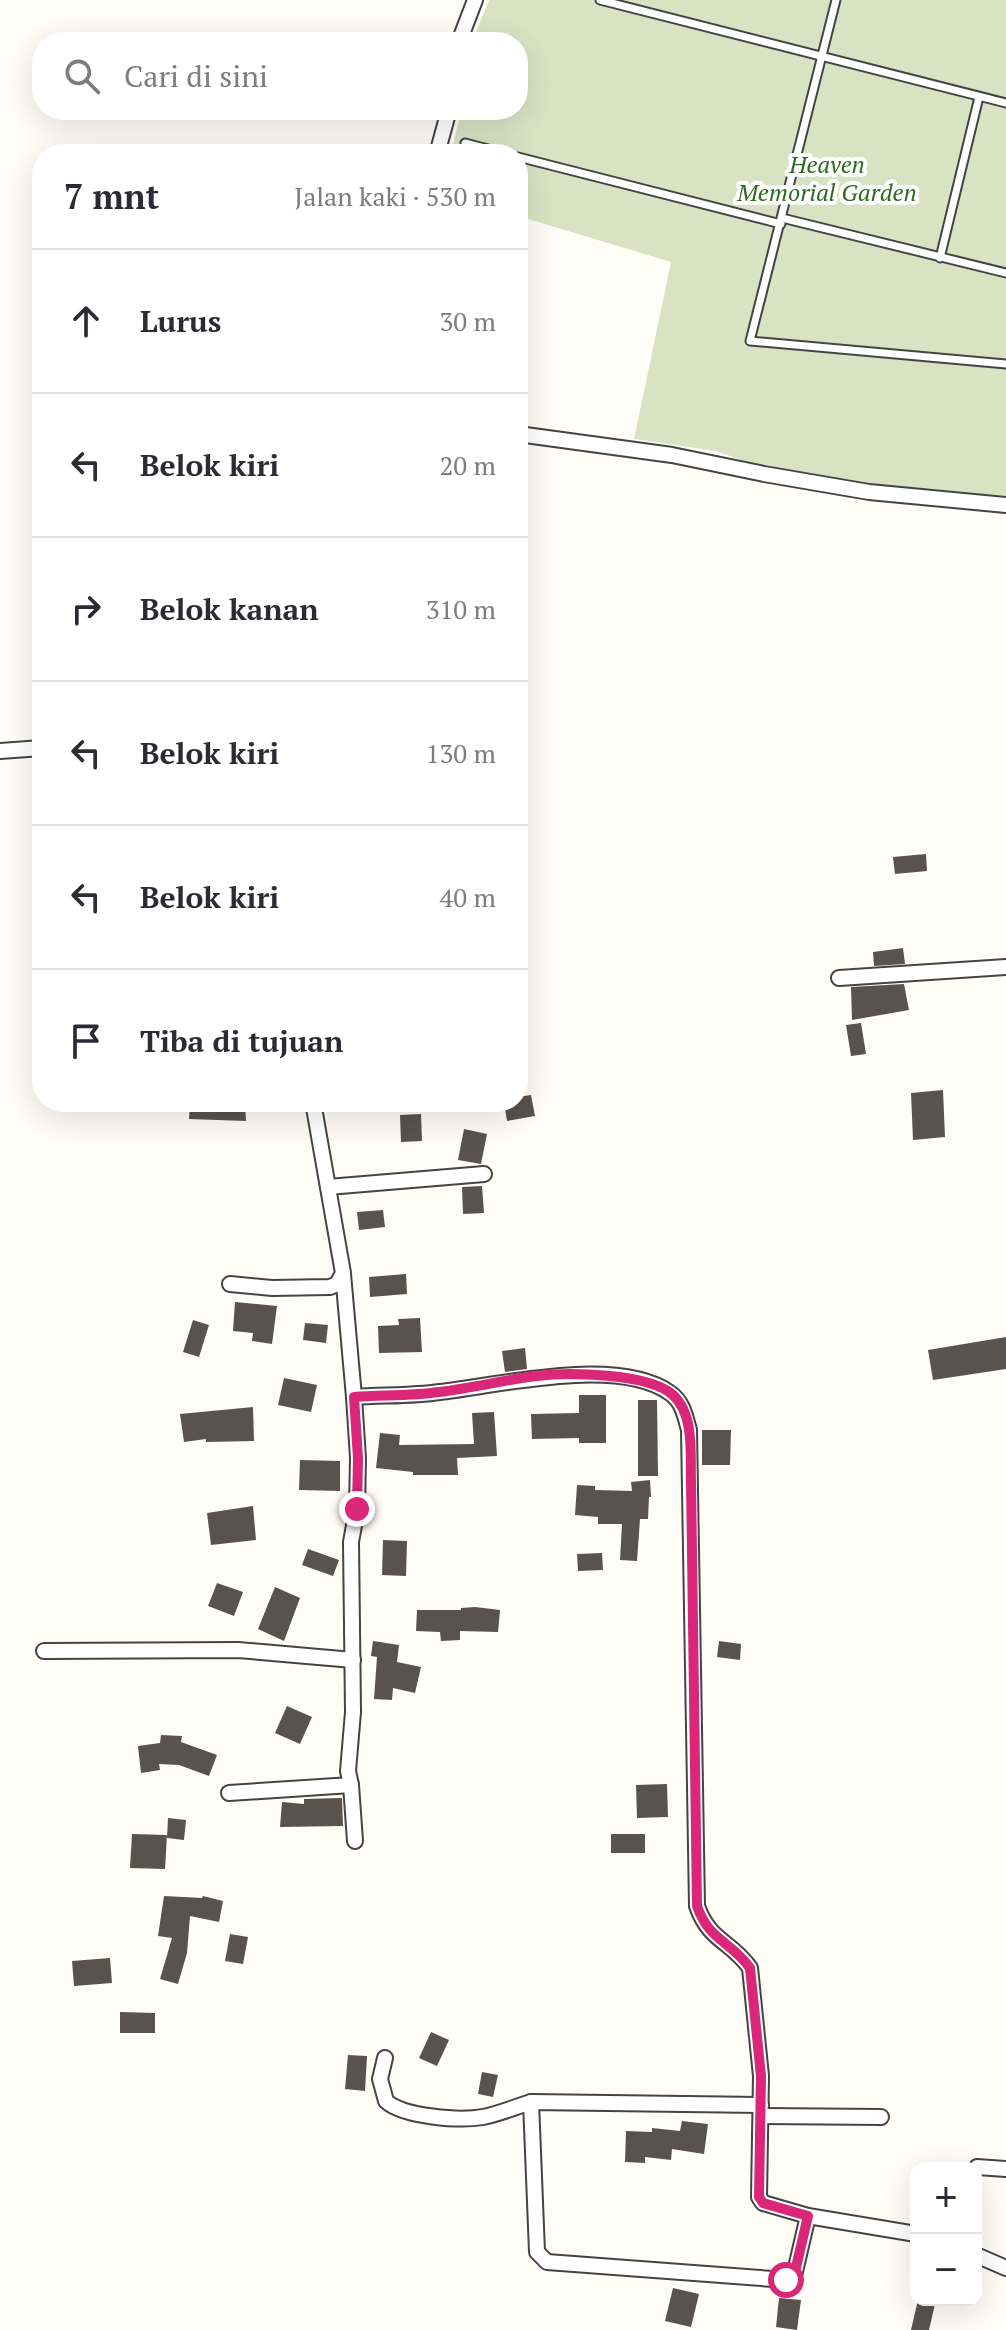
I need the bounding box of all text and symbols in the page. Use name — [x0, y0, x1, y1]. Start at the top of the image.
search box — [32, 32, 528, 120]
icon: search — [60, 54, 104, 98]
text: Cari di sini — [124, 56, 268, 96]
park label: Heaven Memorial Garden — [736, 148, 917, 208]
text: 7 mnt — [64, 174, 159, 219]
text: Jalan kaki · 530 m — [294, 179, 496, 213]
icon: ahead — [64, 299, 108, 343]
text: Lurus — [140, 301, 221, 341]
text: 30 m — [440, 304, 496, 338]
icon: left — [64, 443, 108, 487]
text: Belok kiri — [140, 445, 279, 485]
text: 20 m — [440, 448, 496, 482]
icon: right — [64, 587, 108, 631]
text: Belok kanan — [140, 589, 319, 629]
text: 310 m — [426, 592, 496, 626]
icon: left — [64, 731, 108, 775]
text: Belok kiri — [140, 733, 279, 773]
text: 130 m — [426, 736, 496, 770]
icon: left — [64, 875, 108, 919]
text: Belok kiri — [140, 877, 279, 917]
text: 40 m — [440, 880, 496, 914]
icon: arrive — [64, 1019, 108, 1063]
text: Tiba di tujuan — [140, 1021, 343, 1061]
route end — [339, 1491, 375, 1527]
map controls — [910, 2162, 982, 2306]
button: + — [910, 2162, 982, 2234]
button: − — [910, 2234, 982, 2306]
route start — [768, 2262, 804, 2298]

